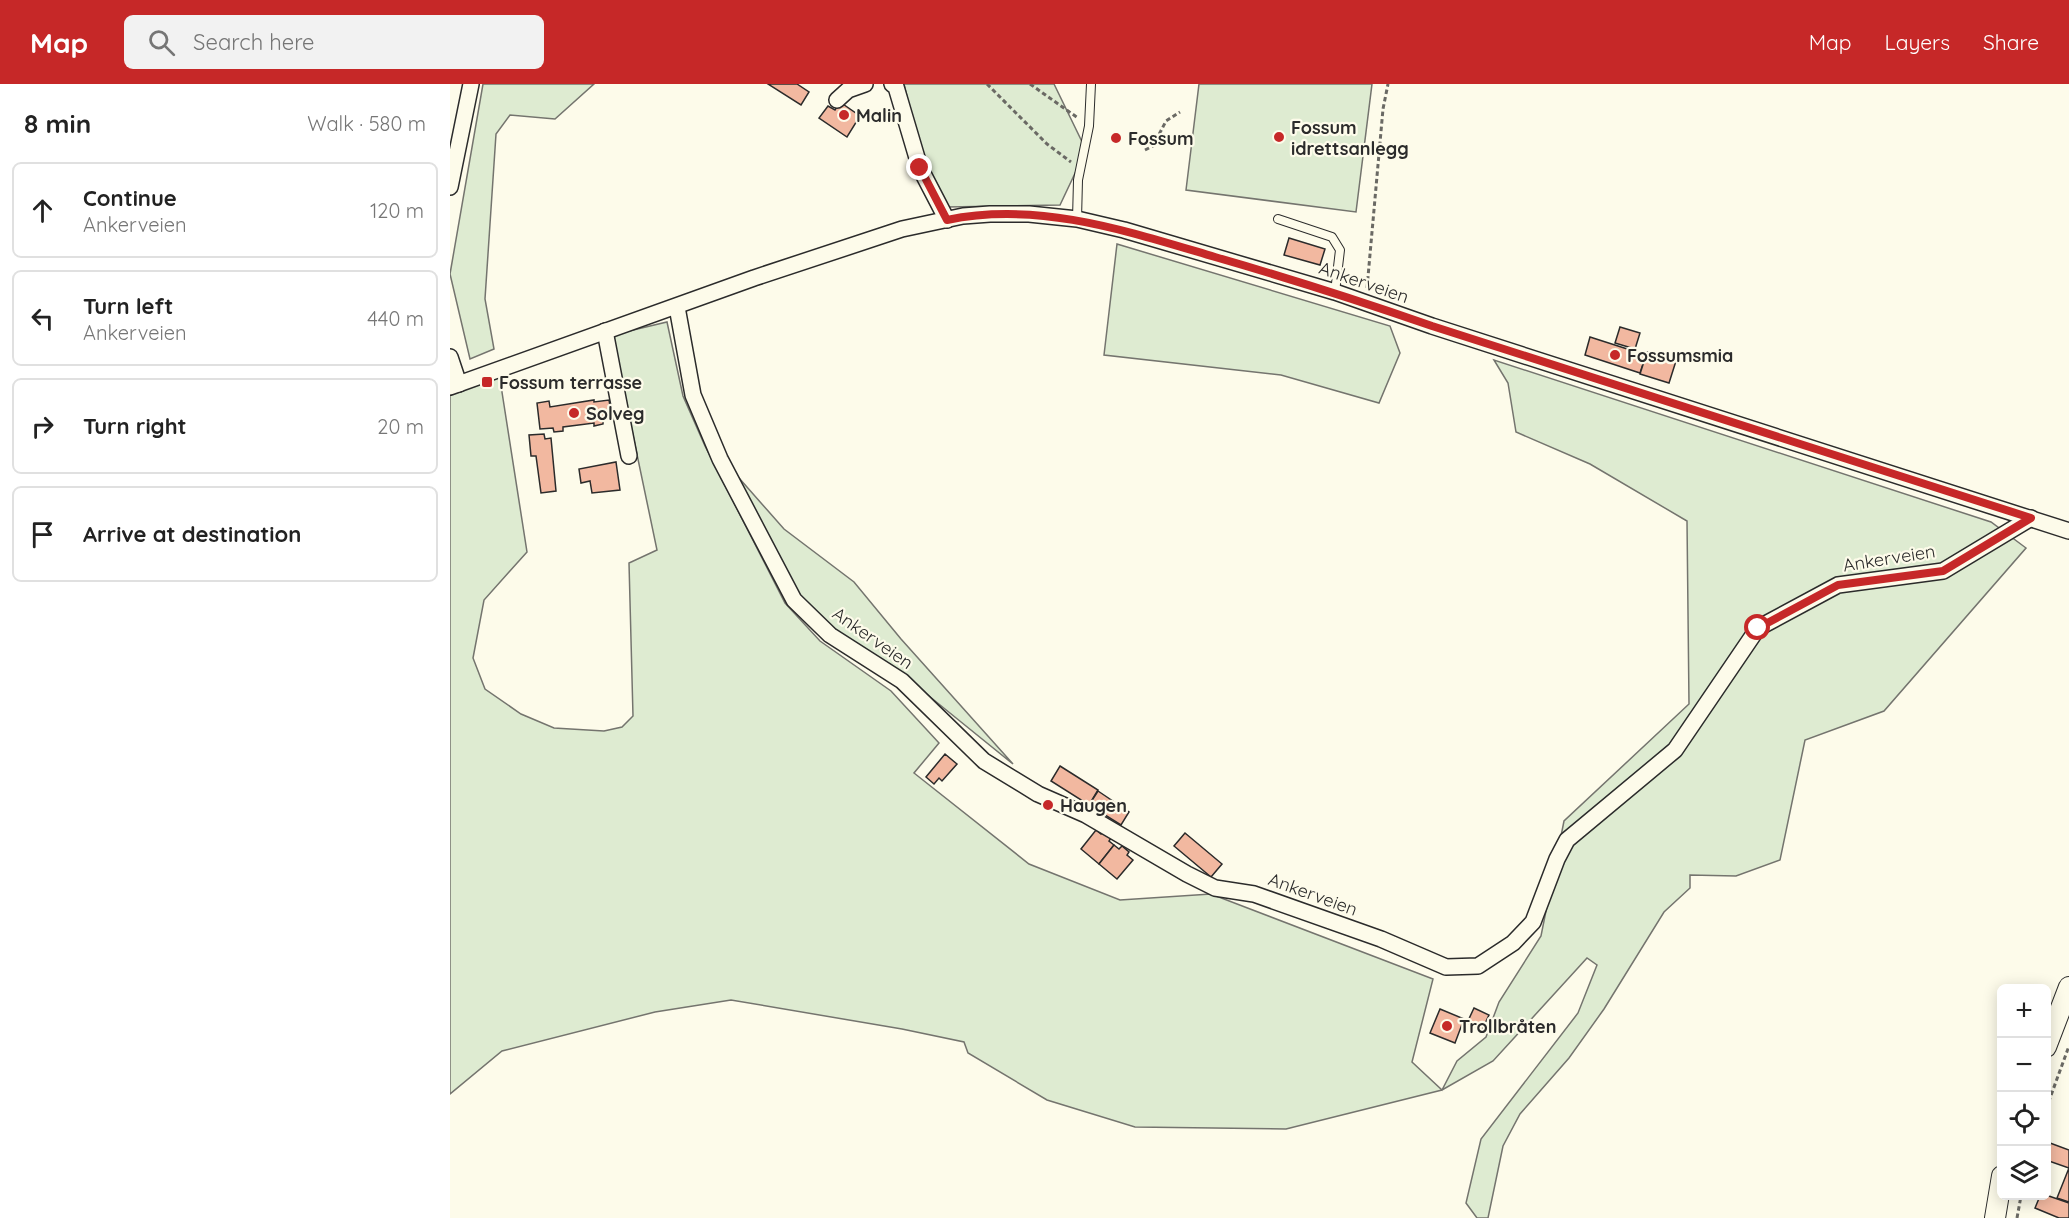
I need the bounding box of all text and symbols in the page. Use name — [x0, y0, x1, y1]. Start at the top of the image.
search box — [124, 15, 544, 69]
text: Map — [30, 25, 88, 60]
icon: search — [145, 26, 178, 59]
text: Search here — [193, 28, 315, 56]
text: Map — [1809, 29, 1852, 55]
text: Layers — [1885, 29, 1950, 55]
text: Share — [1983, 29, 2039, 55]
place label: Malin — [856, 104, 902, 127]
text: 8 min — [24, 107, 91, 140]
marker: Malin — [837, 108, 851, 122]
text: Walk · 580 m — [307, 111, 426, 136]
place label: Fossum idrettsanlegg — [1291, 116, 1409, 160]
place label: Fossum — [1128, 127, 1194, 150]
marker: Fossum idrettsanlegg — [1272, 130, 1286, 144]
marker: Fossum — [1109, 131, 1123, 145]
route end — [906, 154, 932, 180]
text: Continue — [83, 184, 177, 212]
icon: ahead — [26, 194, 59, 227]
text: 120 m — [370, 198, 424, 223]
text: Ankerveien — [83, 212, 187, 237]
street label: Ankerveien — [1316, 256, 1412, 308]
text: Turn left — [83, 292, 173, 320]
icon: left — [26, 302, 59, 335]
text: 440 m — [367, 306, 424, 331]
text: Ankerveien — [83, 320, 187, 345]
place label: Fossumsmia — [1627, 344, 1733, 367]
marker: Fossumsmia — [1608, 348, 1622, 362]
place label: Fossum terrasse — [499, 371, 642, 394]
marker: Fossum terrasse — [480, 375, 494, 389]
place label: Solveg — [586, 402, 644, 425]
marker: Solveg — [567, 406, 581, 420]
icon: right — [26, 410, 59, 443]
text: Turn right — [83, 412, 187, 440]
text: 20 m — [377, 414, 424, 439]
icon: arrive — [26, 518, 59, 551]
text: Arrive at destination — [83, 520, 301, 548]
street label: Ankerveien — [1841, 539, 1937, 577]
street label: Ankerveien — [828, 602, 918, 674]
route start — [1744, 614, 1770, 640]
place label: Haugen — [1060, 794, 1127, 817]
marker: Haugen — [1041, 798, 1055, 812]
street label: Ankerveien — [1265, 867, 1361, 921]
map controls — [1997, 984, 2051, 1200]
button: + — [1997, 984, 2051, 1038]
place label: Trollbråten — [1459, 1015, 1556, 1038]
marker: Trollbråten — [1440, 1019, 1454, 1033]
button: − — [1997, 1038, 2051, 1092]
button: locate — [1997, 1092, 2051, 1146]
button: layers — [1997, 1146, 2051, 1200]

